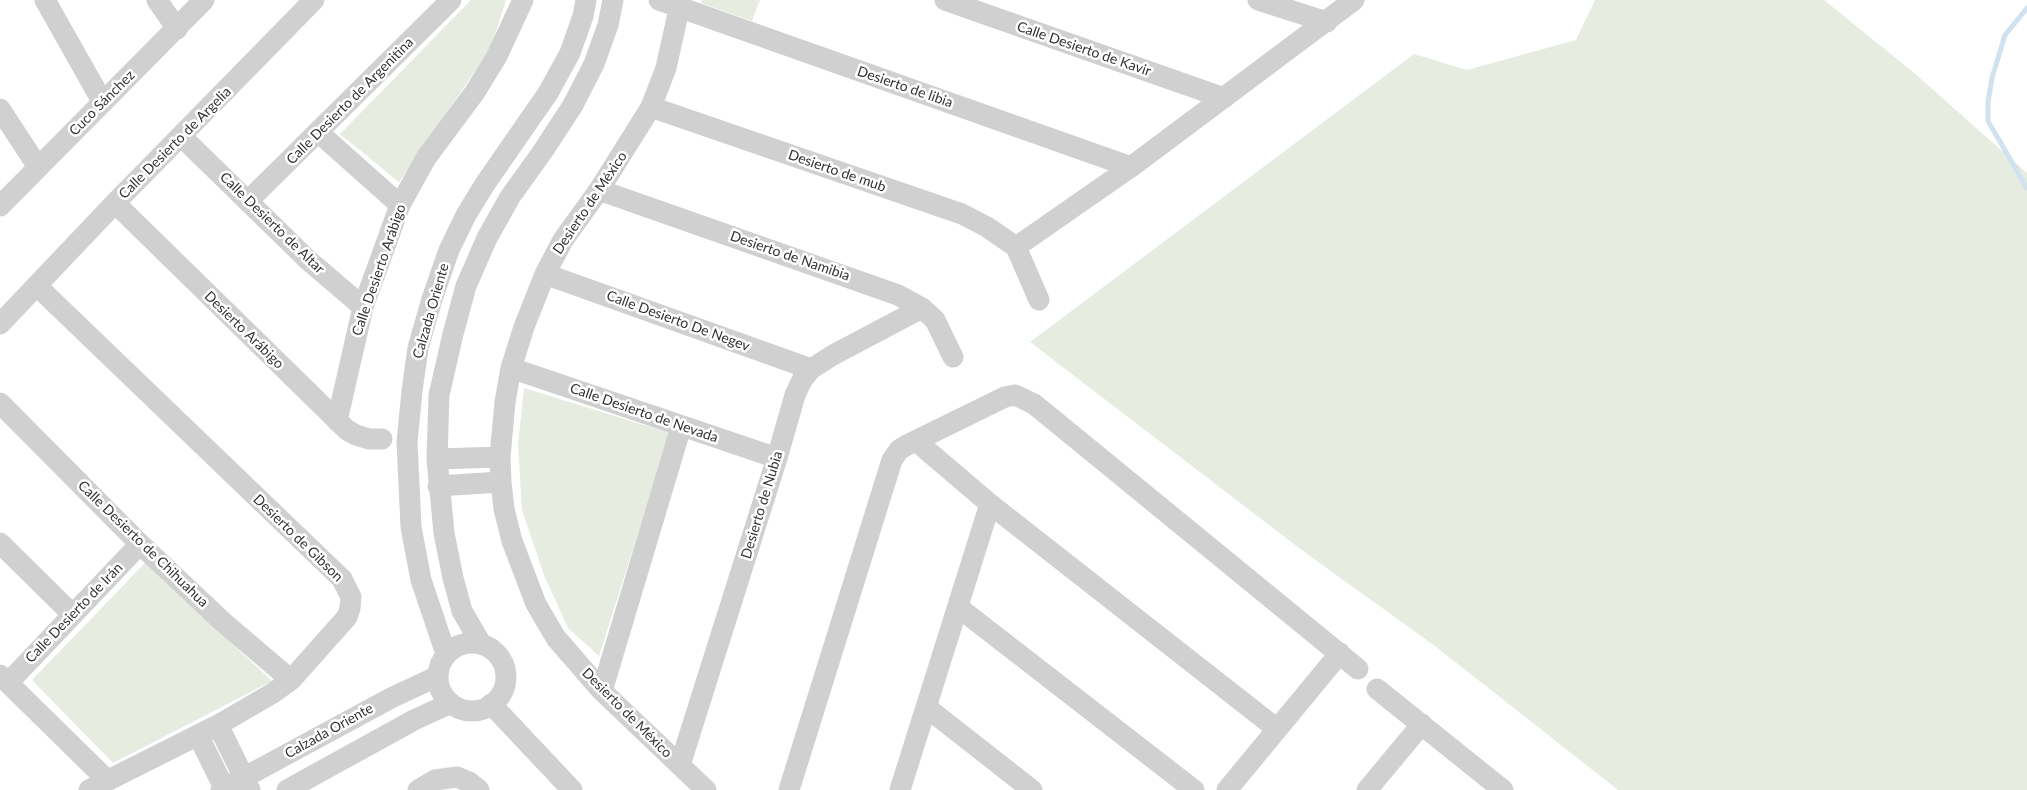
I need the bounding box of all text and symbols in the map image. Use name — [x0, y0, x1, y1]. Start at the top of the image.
street label: Calle Desierto de Kavir — [1015, 18, 1153, 80]
street label: Calle Desierto de Argenitina — [283, 34, 417, 168]
street label: Desierto de libia — [855, 63, 955, 111]
street label: Cuco Sánchez — [66, 67, 138, 139]
street label: Calle Desierto de Argelia — [115, 83, 235, 203]
street label: Desierto de mub — [786, 146, 888, 196]
street label: Desierto de México — [549, 149, 631, 257]
street label: Calle Desierto de Altar — [216, 169, 328, 277]
street label: Calle Desierto Arábigo — [349, 202, 409, 338]
street label: Desierto de Namibia — [728, 228, 852, 284]
street label: Calzada Oriente — [409, 261, 453, 361]
street label: Calle Desierto De Negev — [604, 287, 752, 355]
street label: Desierto Arábigo — [201, 288, 287, 372]
street label: Calle Desierto de Nevada — [568, 380, 720, 446]
street label: Desierto de Nubia — [738, 449, 786, 561]
street label: Calle Desierto de Chihuahua — [74, 477, 212, 611]
street label: Desierto de Gibson — [250, 491, 346, 585]
street label: Calle Desierto de Irán — [22, 559, 126, 667]
street label: Desierto de México — [579, 665, 675, 761]
street label: Calzada Oriente — [282, 700, 376, 762]

